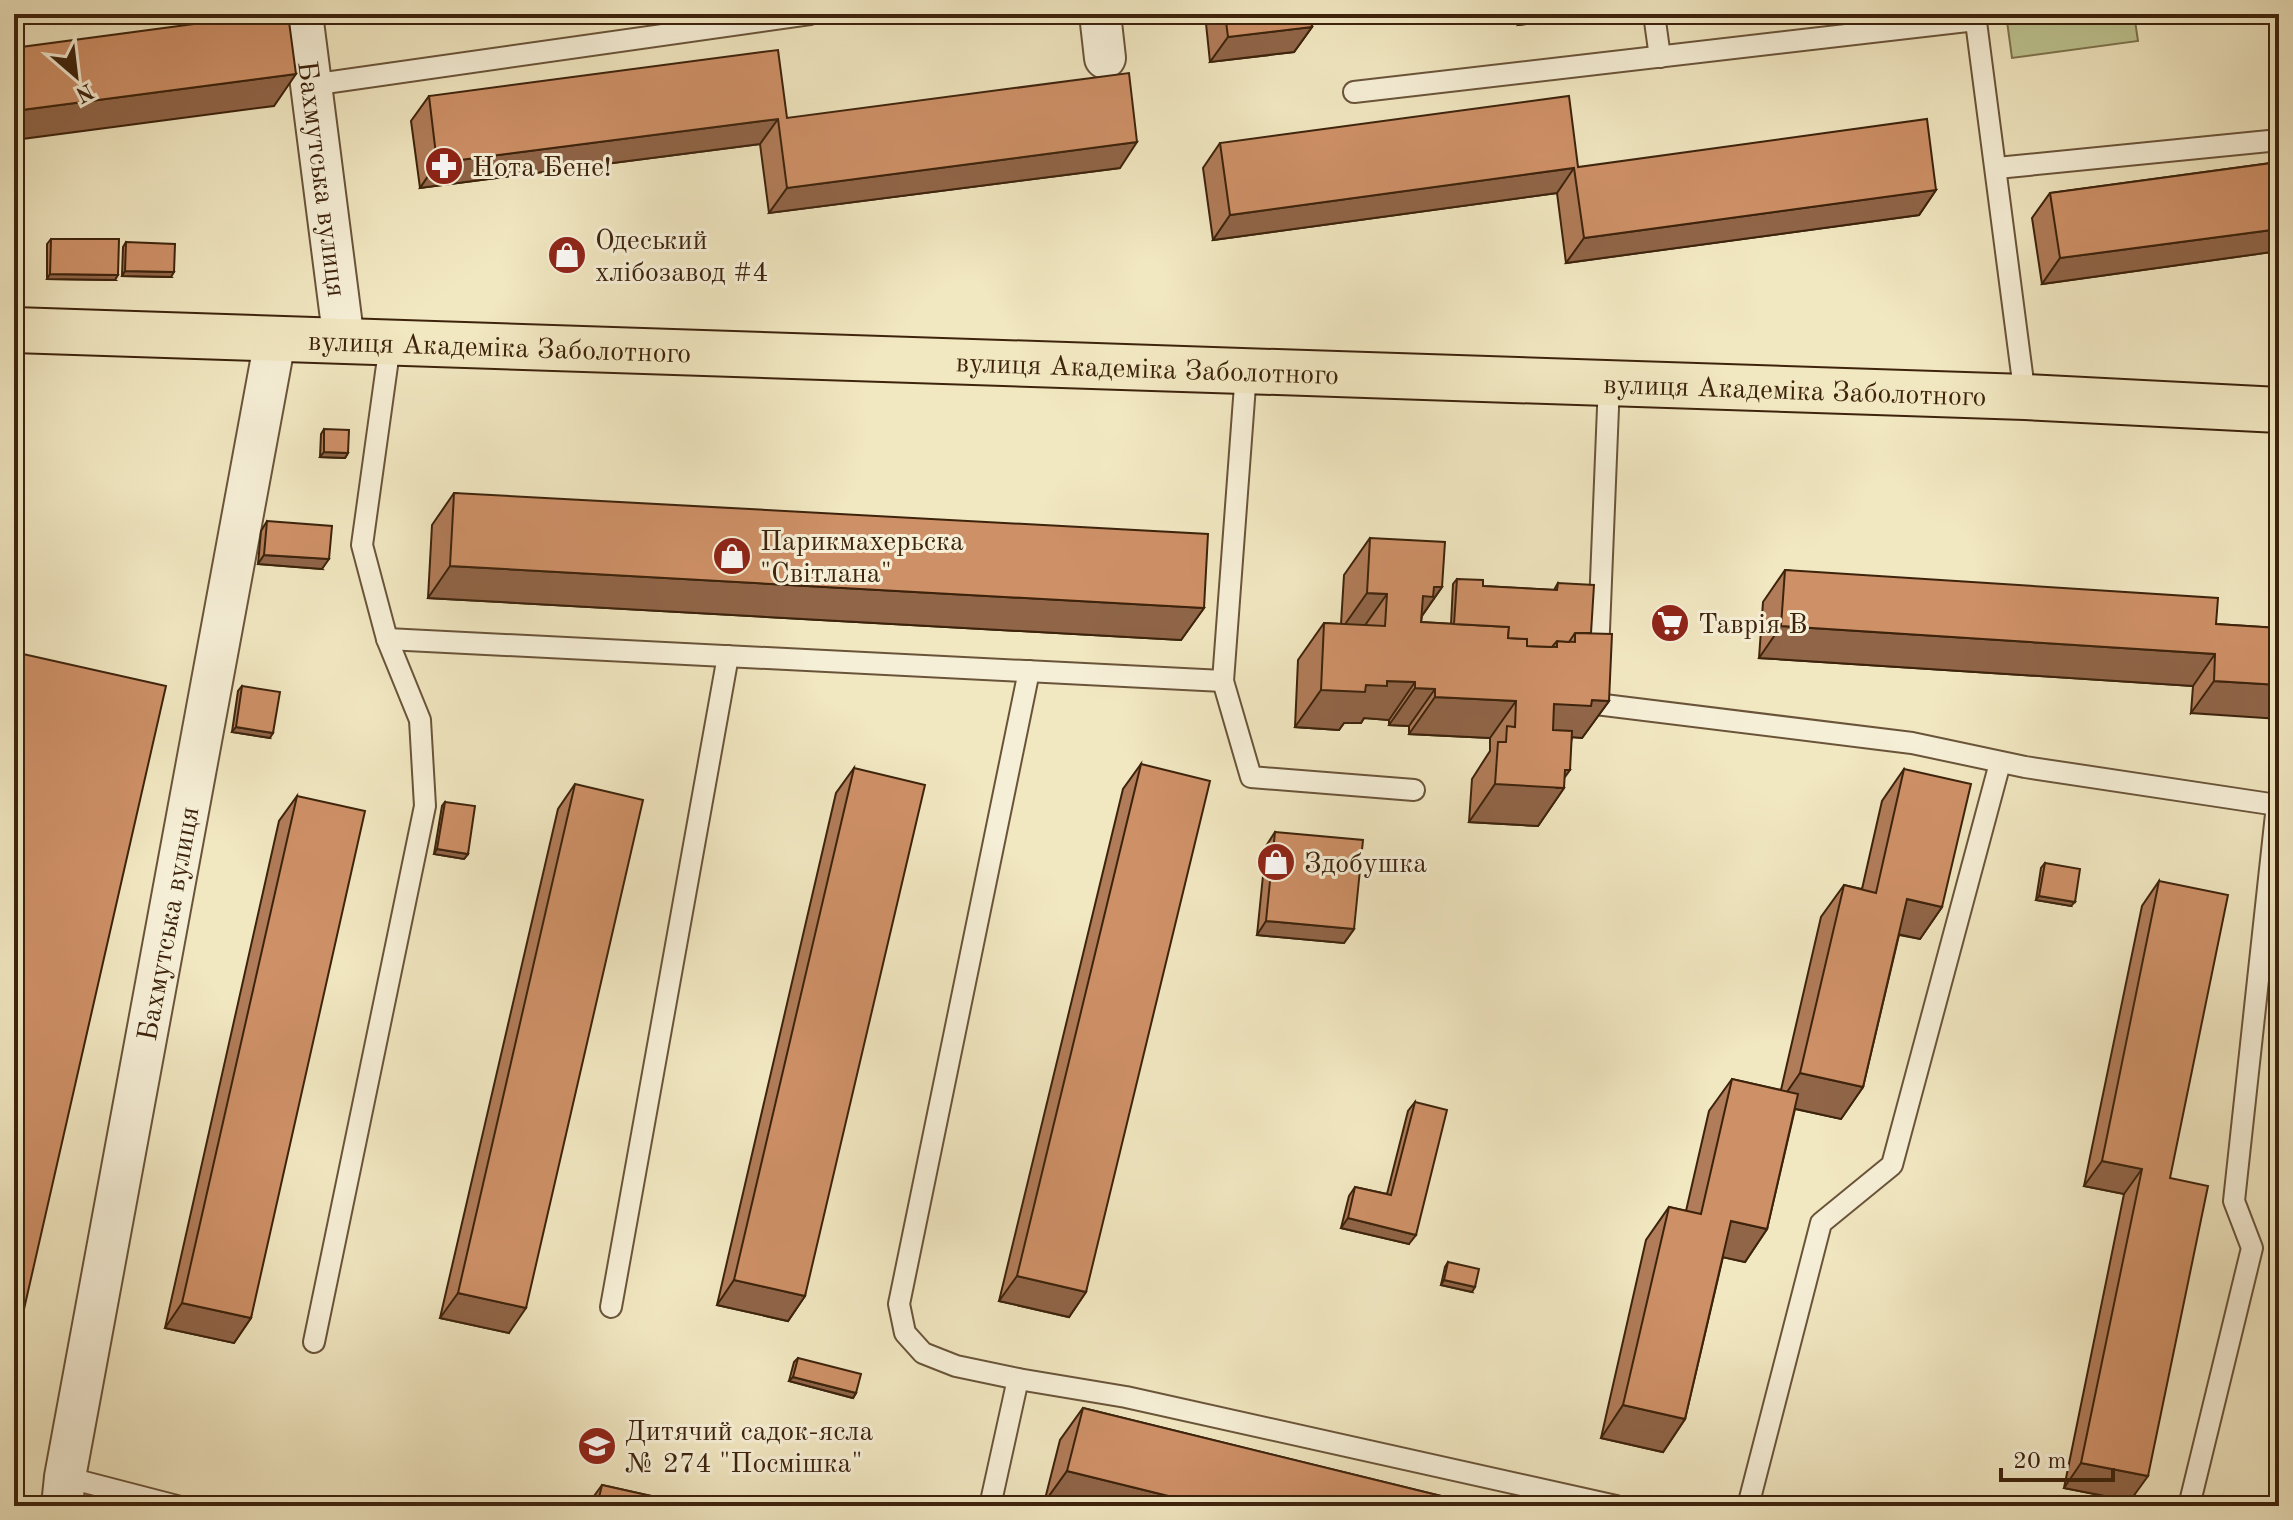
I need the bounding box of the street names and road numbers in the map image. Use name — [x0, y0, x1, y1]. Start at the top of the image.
street label: Бахмутська вулиця — [291, 59, 349, 299]
street label: вулиця Академіка Заболотного — [308, 329, 692, 370]
street label: вулиця Академіка Заболотного — [955, 350, 1339, 391]
street label: вулиця Академіка Заболотного — [1603, 372, 1987, 413]
street label: Бахмутська вулиця — [135, 805, 206, 1044]

